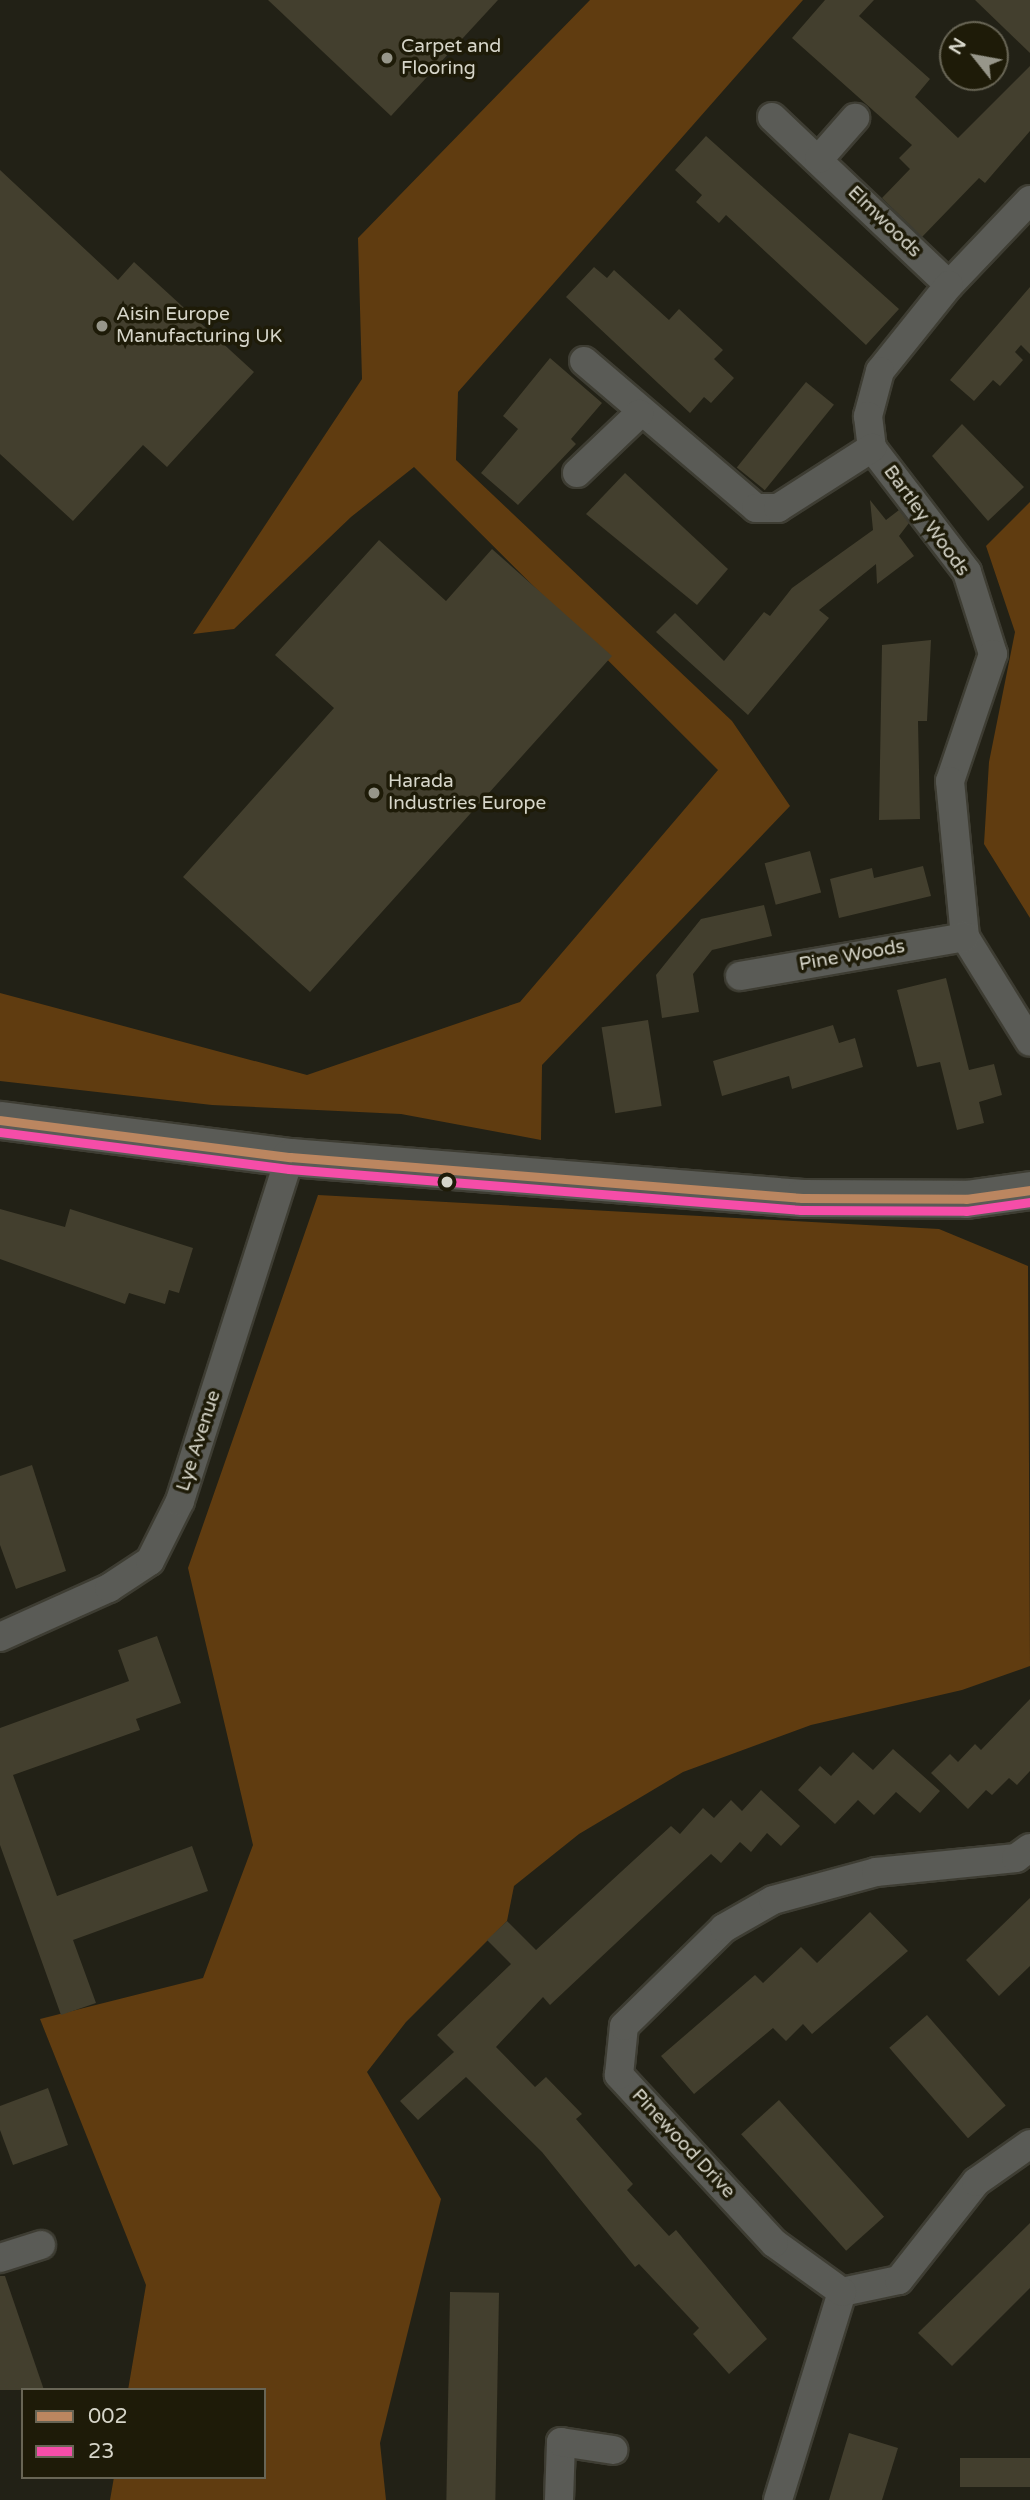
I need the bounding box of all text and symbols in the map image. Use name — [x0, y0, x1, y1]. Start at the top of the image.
north arrow — [939, 21, 1009, 91]
text: N — [944, 34, 971, 58]
place label: Carpet and Flooring — [401, 36, 501, 80]
marker: Carpet and Flooring — [379, 50, 395, 66]
street label: Elmwoods — [843, 181, 925, 263]
place label: Aisin Europe Manufacturing UK — [116, 304, 282, 348]
marker: Aisin Europe Manufacturing UK — [94, 318, 110, 334]
street label: Bartley Woods — [878, 461, 974, 581]
place label: Harada Industries Europe — [388, 771, 546, 815]
marker: Harada Industries Europe — [366, 785, 382, 801]
street label: Pine Woods — [797, 935, 907, 977]
unlabelled marker — [440, 1175, 454, 1189]
street label: Lye Avenue — [172, 1388, 226, 1494]
street label: Pinewood Drive — [626, 2085, 740, 2203]
legend — [21, 2388, 266, 2479]
text: 002 — [88, 2404, 128, 2429]
text: 23 — [88, 2439, 114, 2464]

